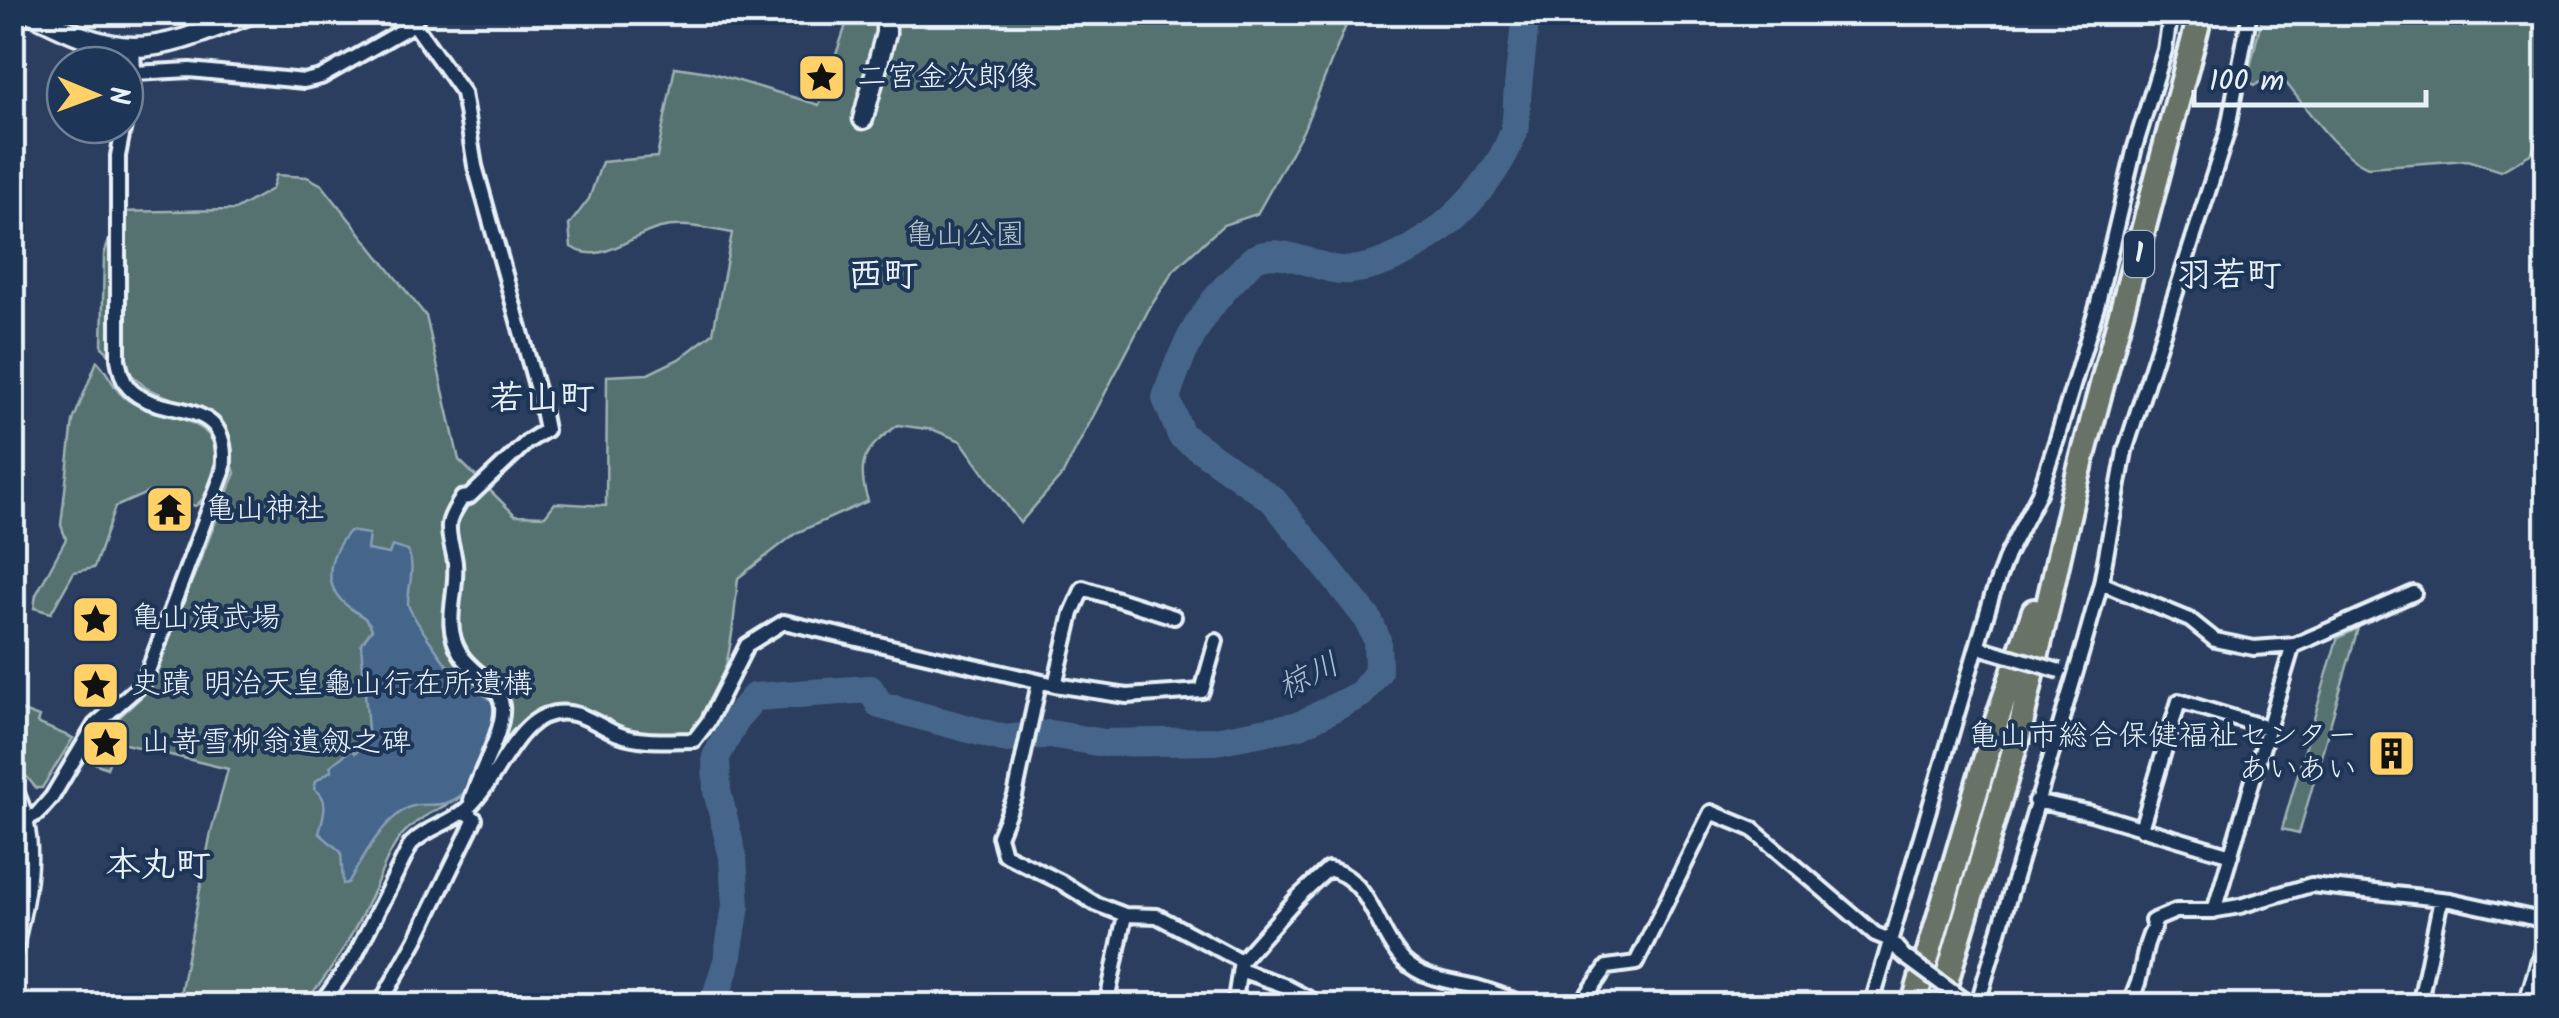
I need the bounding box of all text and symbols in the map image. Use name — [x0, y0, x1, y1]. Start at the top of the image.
north arrow — [45, 45, 145, 145]
scale bar — [2194, 45, 2426, 107]
place icon: 二宮金次郎像 — [796, 52, 848, 104]
place label: 二宮金次郎像 — [857, 54, 1037, 102]
text: 100 m — [2209, 58, 2284, 106]
text: N — [95, 86, 140, 105]
park label: 亀山公園 — [905, 212, 1025, 260]
road number: 1 — [2124, 231, 2154, 277]
district label: 西町 — [848, 249, 918, 305]
district label: 羽若町 — [2176, 249, 2282, 305]
district label: 若山町 — [489, 372, 595, 428]
temple icon: 亀山神社 — [144, 484, 196, 536]
place label: 亀山神社 — [205, 486, 325, 534]
place icon: 亀山演武場 — [70, 593, 122, 645]
place label: 亀山演武場 — [131, 595, 281, 643]
water label: 椋川 — [1269, 640, 1349, 714]
place icon: 史蹟 明治天皇龜山行在所遺構 — [70, 659, 122, 711]
place label: 史蹟 明治天皇龜山行在所遺構 — [131, 661, 533, 709]
place label: 亀山市総合保健福祉センター あいあい — [1968, 713, 2357, 795]
place icon: 山嵜雪柳翁遺劔之碑 — [80, 717, 132, 769]
place label: 山嵜雪柳翁遺劔之碑 — [141, 719, 411, 767]
building icon: 亀山市総合保健福祉センター あいあい — [2366, 728, 2418, 780]
district label: 本丸町 — [105, 839, 211, 895]

